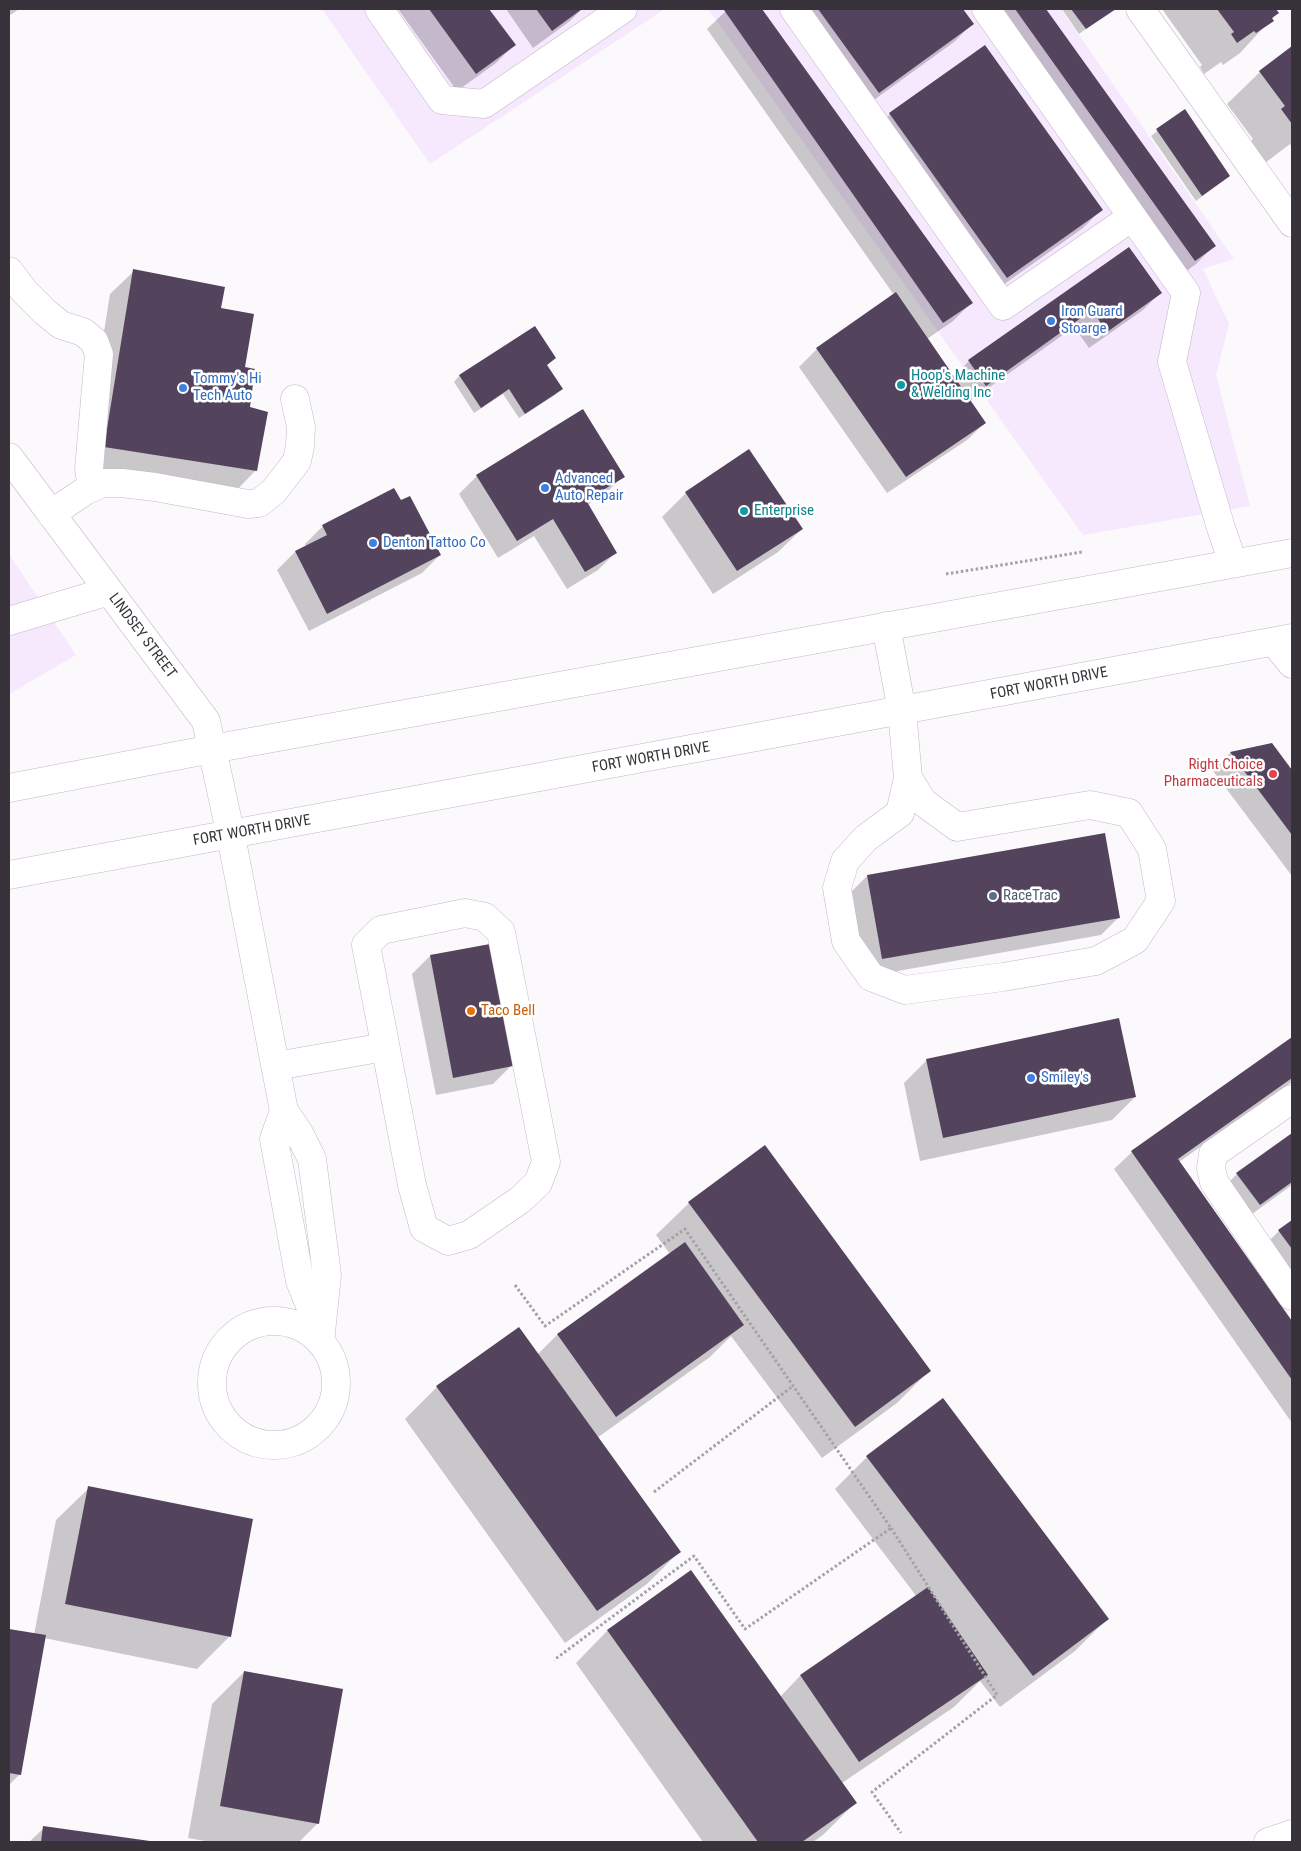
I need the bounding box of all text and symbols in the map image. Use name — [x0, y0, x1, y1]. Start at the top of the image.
place label: Iron Guard Stoarge — [1061, 303, 1123, 338]
marker: Iron Guard Stoarge — [1045, 315, 1057, 327]
place label: Hoop's Machine & Welding Inc — [911, 367, 1005, 402]
place label: Tommy's Hi Tech Auto — [193, 370, 262, 405]
marker: Hoop's Machine & Welding Inc — [895, 379, 907, 391]
marker: Tommy's Hi Tech Auto — [177, 382, 189, 394]
place label: Advanced Auto Repair — [555, 470, 624, 505]
marker: Advanced Auto Repair — [539, 482, 551, 494]
place label: Enterprise — [754, 502, 814, 520]
marker: Enterprise — [738, 505, 750, 517]
place label: Denton Tattoo Co — [383, 534, 486, 552]
marker: Denton Tattoo Co — [367, 537, 379, 549]
street label: LINDSEY STREET — [104, 590, 180, 682]
street label: FORT WORTH DRIVE — [989, 664, 1109, 704]
street label: FORT WORTH DRIVE — [591, 739, 711, 777]
place label: Right Choice Pharmaceuticals — [1164, 756, 1263, 791]
marker: Right Choice Pharmaceuticals — [1267, 768, 1279, 780]
street label: FORT WORTH DRIVE — [192, 812, 312, 850]
place label: RaceTrac — [1003, 887, 1058, 905]
marker: RaceTrac — [987, 890, 999, 902]
place label: Taco Bell — [481, 1002, 535, 1020]
marker: Taco Bell — [465, 1005, 477, 1017]
place label: Smiley's — [1041, 1069, 1089, 1087]
marker: Smiley's — [1025, 1072, 1037, 1084]

